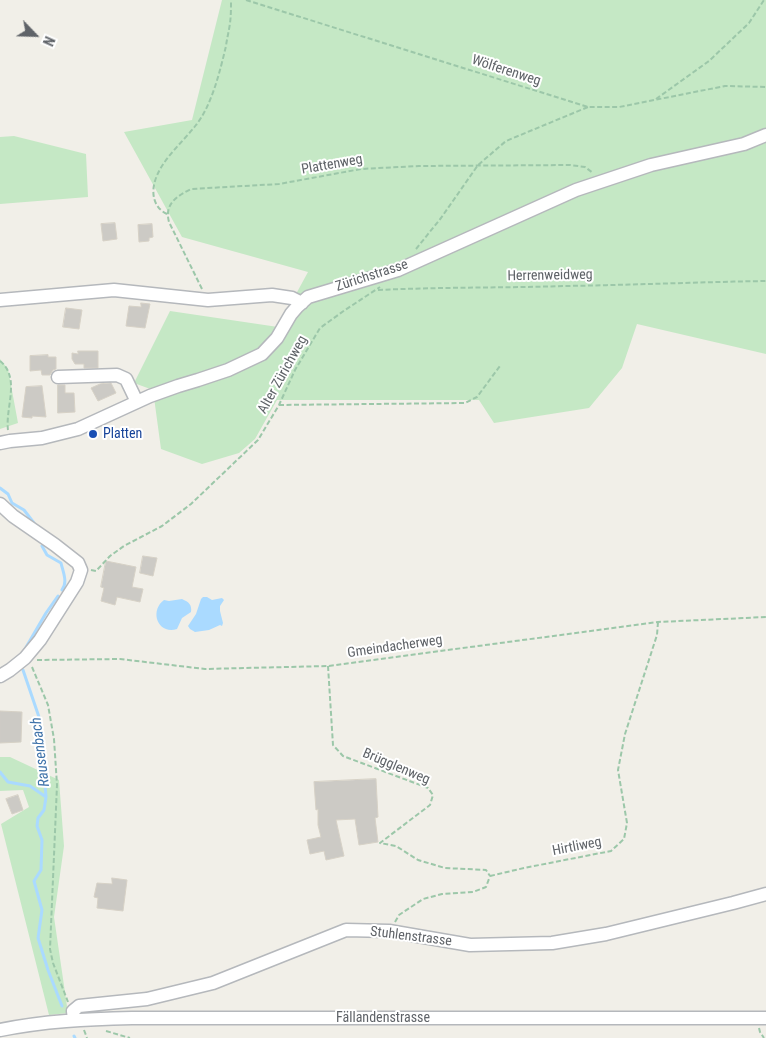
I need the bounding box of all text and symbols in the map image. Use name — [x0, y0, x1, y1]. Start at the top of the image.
north arrow — [10, 10, 60, 60]
text: N — [40, 34, 58, 48]
street label: Wölferenweg — [469, 52, 543, 90]
street label: Plattenweg — [300, 151, 364, 179]
street label: Zürichstrasse — [334, 256, 410, 296]
street label: Herrenweidweg — [507, 267, 593, 285]
street label: Alter Zürichweg — [255, 333, 311, 417]
place label: Platten — [103, 426, 142, 442]
marker: Platten — [87, 428, 99, 440]
street label: Gmeindacherweg — [346, 632, 444, 662]
water label: Rausenbach — [28, 716, 54, 788]
street label: Brügglenweg — [360, 745, 432, 789]
street label: Hirtliweg — [551, 834, 603, 860]
street label: Stuhlenstrasse — [369, 924, 453, 950]
street label: Fällandenstrasse — [336, 1010, 430, 1026]

